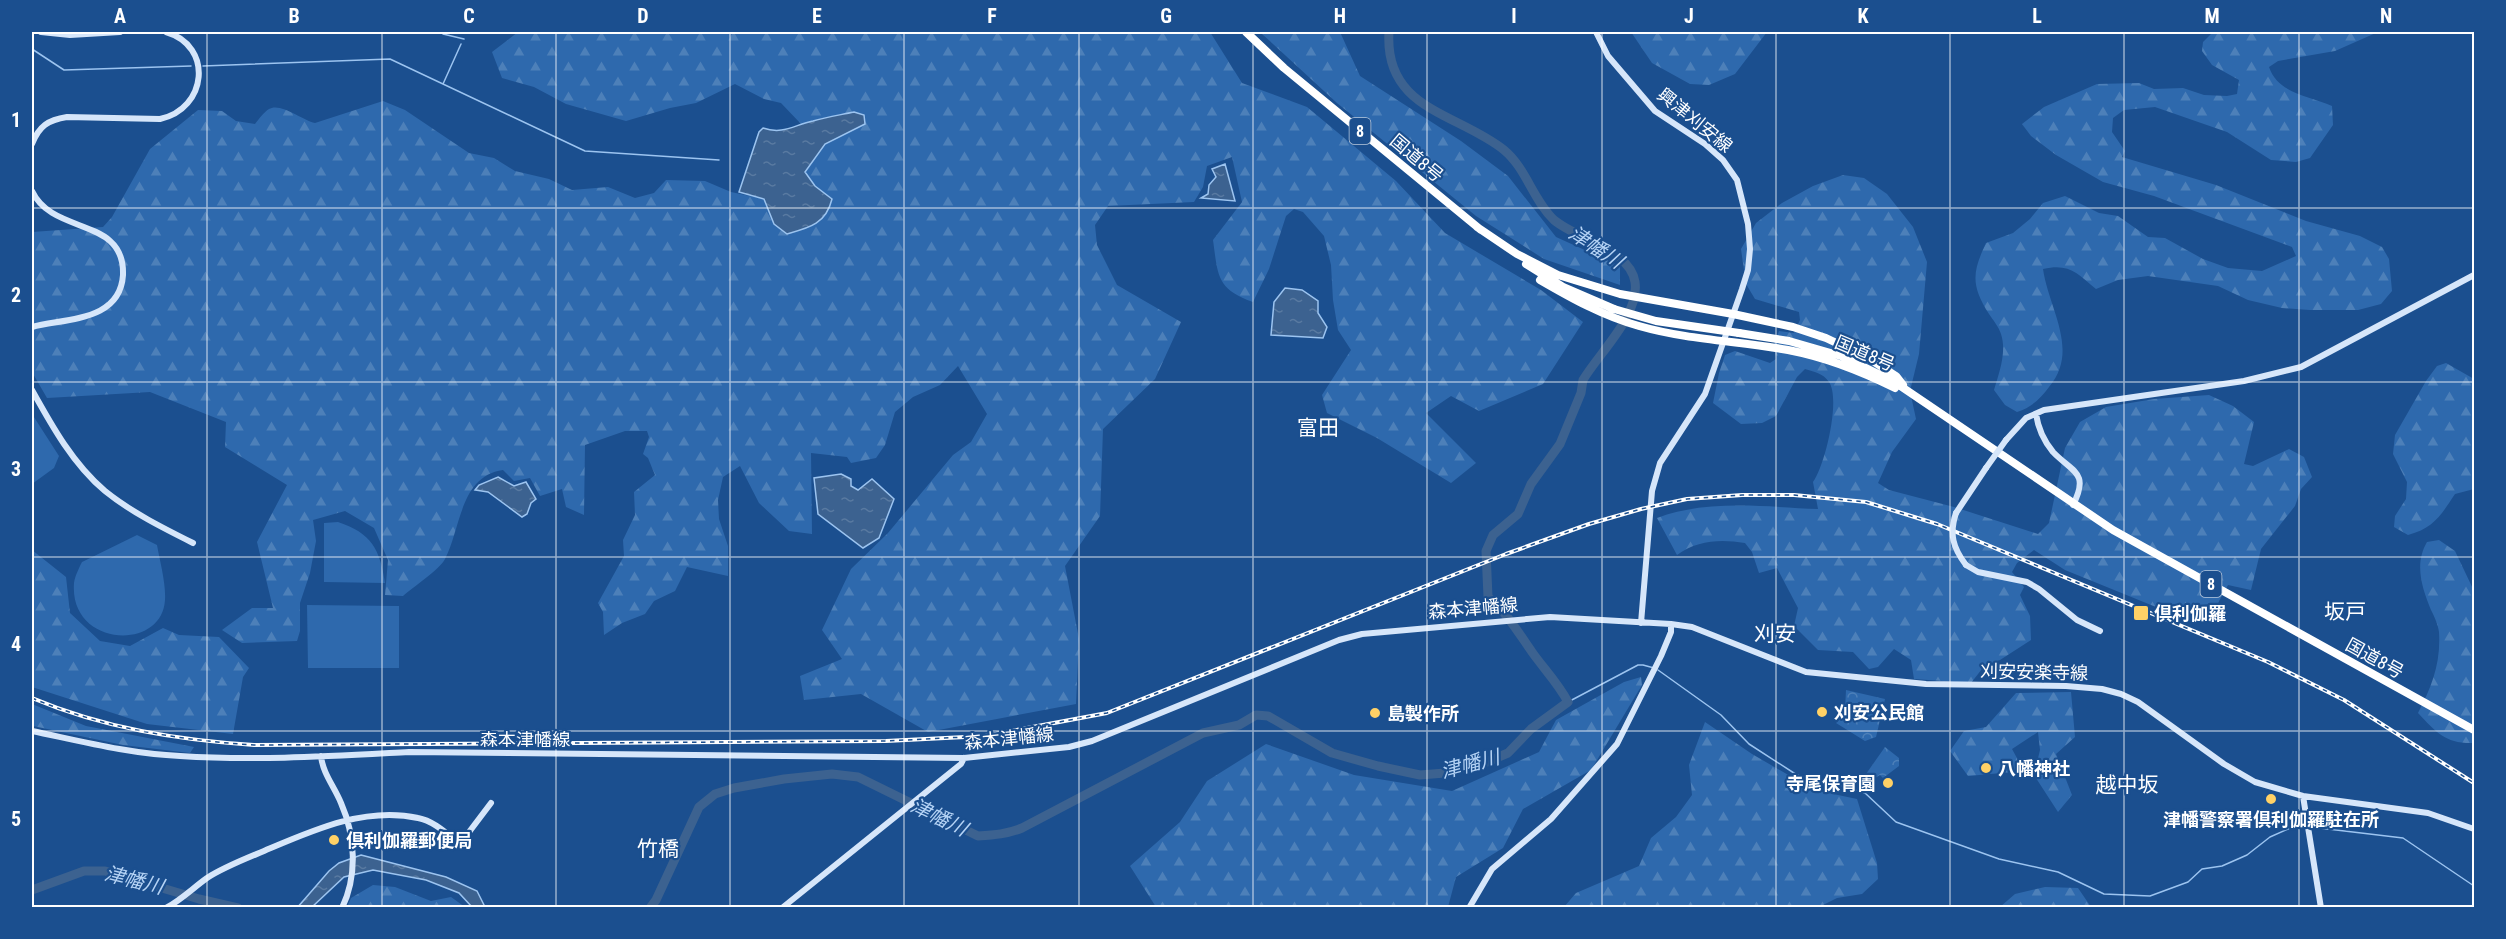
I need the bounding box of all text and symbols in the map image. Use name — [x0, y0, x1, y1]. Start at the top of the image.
text: A — [114, 4, 126, 28]
text: B — [288, 4, 300, 28]
text: C — [463, 4, 475, 28]
text: D — [637, 4, 649, 28]
text: E — [812, 4, 822, 28]
text: F — [987, 4, 997, 28]
text: G — [1160, 4, 1172, 28]
text: H — [1334, 4, 1346, 28]
text: I — [1511, 4, 1517, 28]
text: J — [1684, 4, 1694, 28]
text: K — [1857, 4, 1869, 28]
text: L — [2032, 4, 2042, 28]
text: M — [2204, 4, 2220, 28]
text: N — [2380, 4, 2392, 28]
street label: 興津刈安線 — [1653, 84, 1737, 156]
text: 1 — [11, 108, 21, 132]
road number: 8 — [1350, 118, 1370, 144]
street label: 国道8号 — [1386, 130, 1448, 186]
water label: 津幡川 — [1564, 221, 1629, 274]
text: 2 — [11, 283, 21, 307]
street label: 国道8号 — [1832, 331, 1898, 375]
district label: 富田 — [1297, 416, 1339, 440]
text: 3 — [11, 457, 21, 481]
road number: 8 — [2200, 571, 2222, 597]
street label: 森本津幡線 — [1427, 594, 1519, 622]
district label: 坂戸 — [2324, 600, 2366, 624]
place label: 倶利伽羅 — [2154, 603, 2226, 624]
marker: 倶利伽羅 — [2132, 604, 2150, 622]
district label: 刈安 — [1754, 622, 1796, 646]
text: 4 — [11, 632, 21, 656]
street label: 国道8号 — [2342, 634, 2408, 682]
street label: 刈安安楽寺線 — [1980, 661, 2088, 683]
place label: 刈安公民館 — [1834, 702, 1924, 723]
place label: 島製作所 — [1387, 703, 1459, 724]
marker: 刈安公民館 — [1815, 705, 1829, 719]
marker: 島製作所 — [1368, 706, 1382, 720]
street label: 森本津幡線 — [963, 723, 1055, 753]
street label: 森本津幡線 — [480, 729, 570, 750]
water label: 津幡川 — [1438, 744, 1504, 783]
place label: 八幡神社 — [1998, 758, 2070, 779]
marker: 八幡神社 — [1979, 761, 1993, 775]
place label: 寺尾保育園 — [1786, 773, 1876, 794]
district label: 越中坂 — [2096, 773, 2159, 797]
marker: 寺尾保育園 — [1881, 776, 1895, 790]
marker: 津幡警察署倶利伽羅駐在所 — [2264, 792, 2278, 806]
water label: 津幡川 — [907, 793, 973, 842]
text: 5 — [11, 807, 21, 831]
place label: 津幡警察署倶利伽羅駐在所 — [2163, 809, 2379, 830]
place label: 倶利伽羅郵便局 — [346, 830, 472, 851]
marker: 倶利伽羅郵便局 — [327, 833, 341, 847]
district label: 竹橋 — [637, 837, 679, 861]
water label: 津幡川 — [102, 861, 168, 899]

